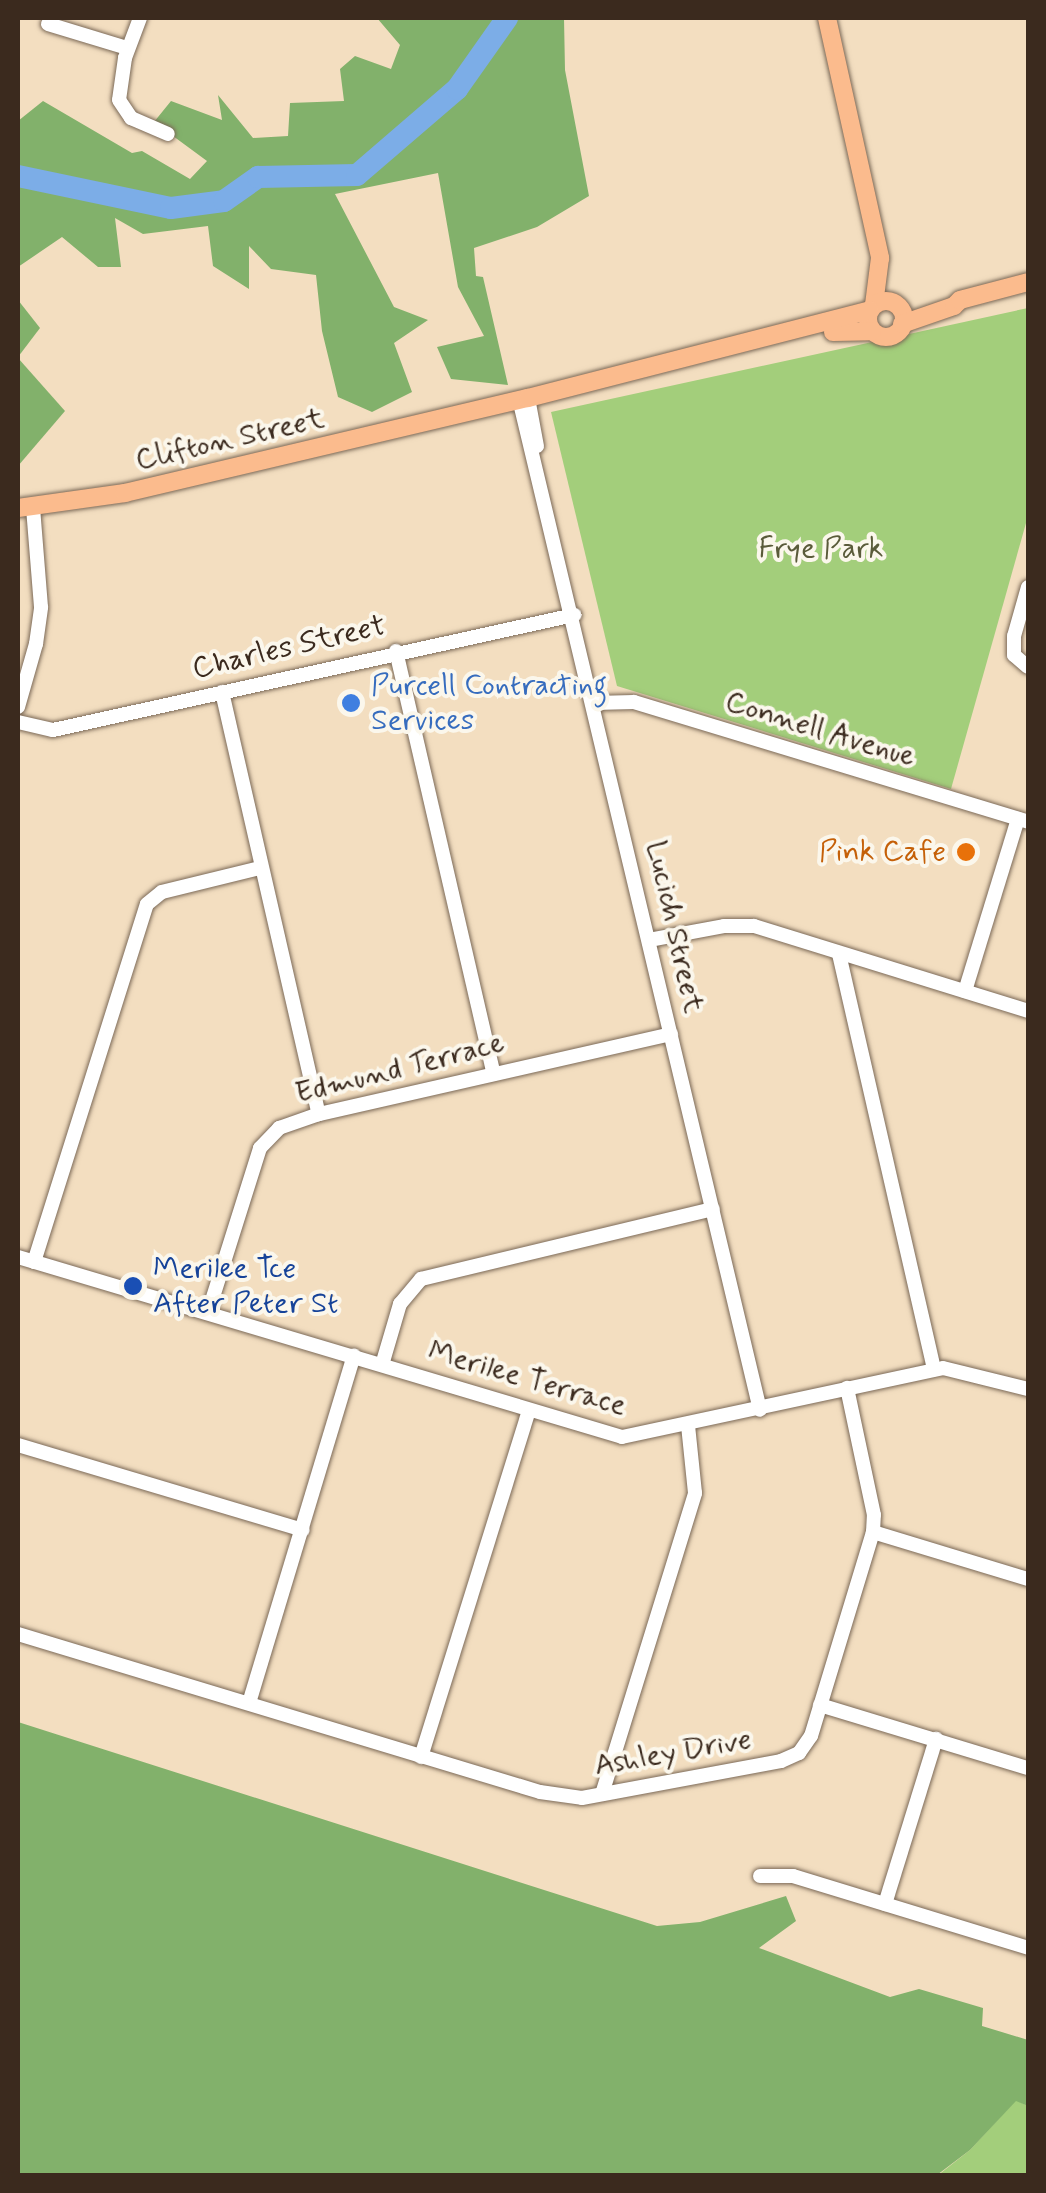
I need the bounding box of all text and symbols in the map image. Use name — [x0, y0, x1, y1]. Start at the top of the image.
street label: Clifton Street — [132, 401, 328, 479]
park label: Frye Park — [759, 531, 883, 567]
street label: Charles Street — [190, 608, 388, 688]
place label: Purcell Contracting Services — [371, 668, 614, 738]
street label: Connell Avenue — [717, 683, 923, 777]
marker: Purcell Contracting Services — [340, 692, 362, 714]
place label: Pink Cafe — [819, 834, 946, 870]
street label: Lucich Street — [637, 838, 711, 1016]
marker: Pink Cafe — [955, 841, 977, 863]
street label: Edmund Terrace — [294, 1026, 506, 1112]
place label: Merilee Tce After Peter St — [153, 1251, 337, 1322]
marker: Merilee Tce After Peter St — [122, 1275, 144, 1297]
street label: Merilee Terrace — [428, 1335, 626, 1423]
street label: Ashley Drive — [593, 1722, 753, 1784]

